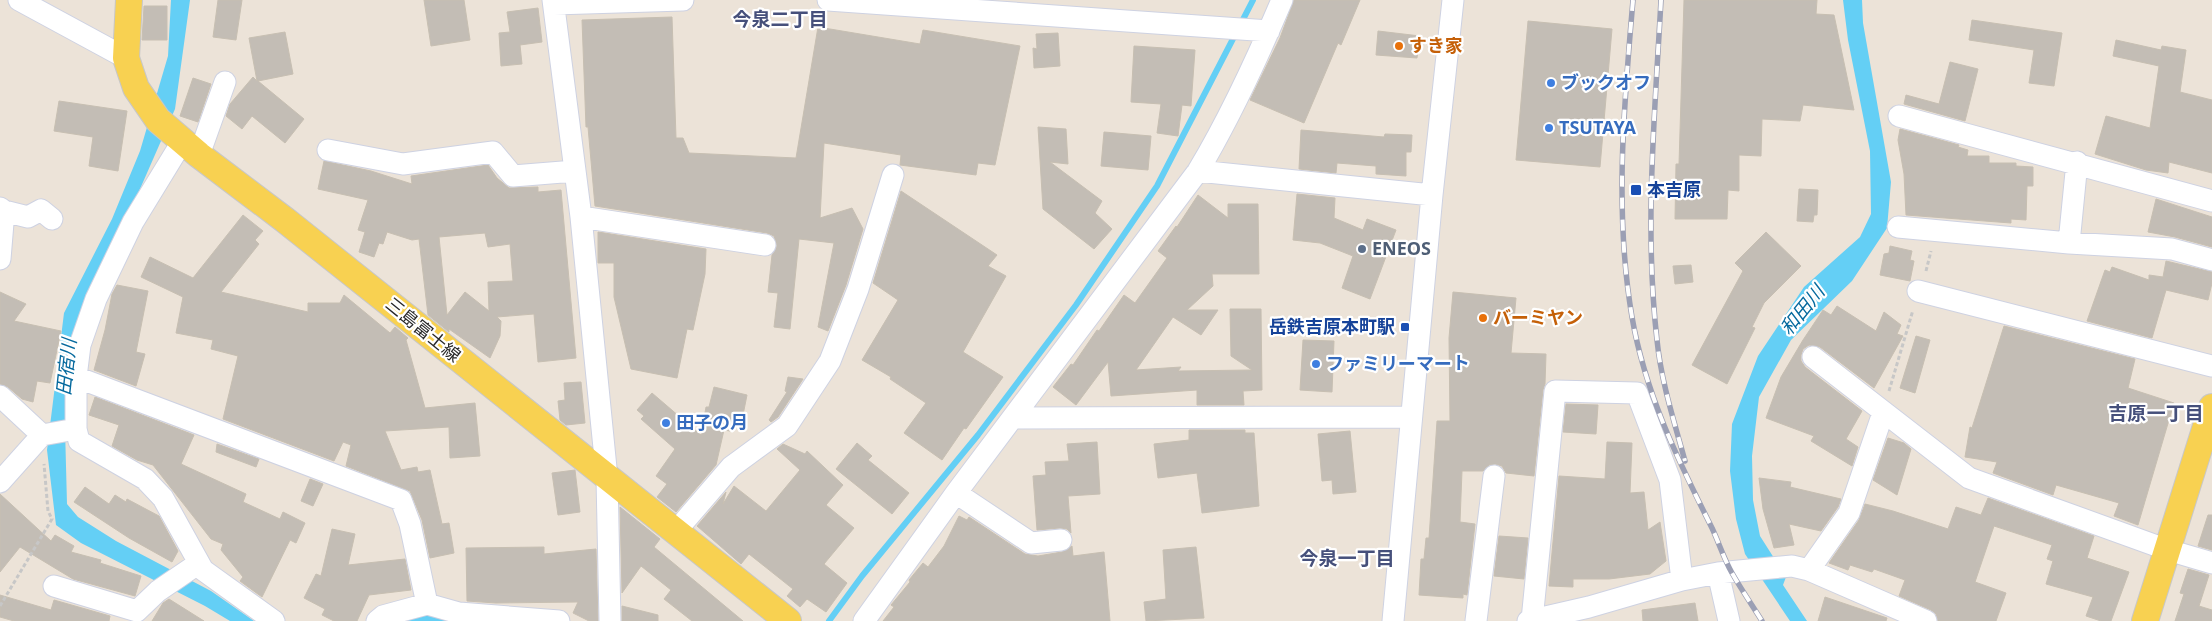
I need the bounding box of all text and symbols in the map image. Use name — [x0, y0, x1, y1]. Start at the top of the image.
district label: 今泉二丁目 — [732, 6, 828, 32]
place label: すき家 — [1409, 33, 1463, 57]
marker: すき家 — [1393, 40, 1405, 52]
place label: ブックオフ — [1561, 70, 1651, 94]
marker: ブックオフ — [1545, 77, 1557, 89]
place label: TSUTAYA — [1559, 115, 1637, 139]
marker: TSUTAYA — [1543, 122, 1555, 134]
place label: 本吉原 — [1647, 177, 1701, 201]
marker: 本吉原 — [1629, 183, 1643, 197]
place label: ENEOS — [1372, 236, 1431, 260]
marker: ENEOS — [1356, 243, 1368, 255]
water label: 和田川 — [1774, 278, 1831, 340]
street label: 三島富士線 — [381, 292, 466, 367]
place label: バーミヤン — [1493, 305, 1583, 329]
marker: バーミヤン — [1477, 312, 1489, 324]
place label: 岳鉄吉原本町駅 — [1269, 314, 1395, 338]
marker: 岳鉄吉原本町駅 — [1399, 321, 1411, 333]
water label: 田宿川 — [50, 335, 82, 397]
place label: ファミリーマート — [1326, 351, 1470, 375]
marker: ファミリーマート — [1310, 358, 1322, 370]
district label: 吉原一丁目 — [2108, 400, 2204, 426]
place label: 田子の月 — [676, 410, 748, 434]
marker: 田子の月 — [660, 417, 672, 429]
district label: 今泉一丁目 — [1299, 545, 1395, 571]

